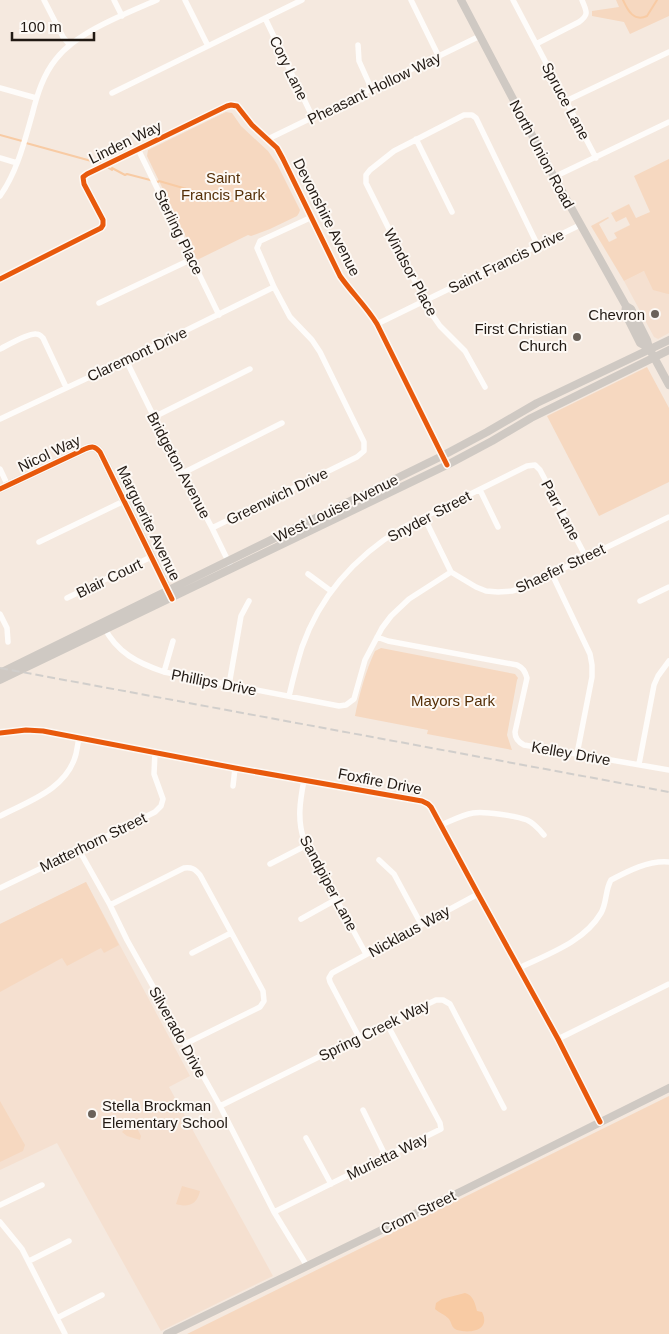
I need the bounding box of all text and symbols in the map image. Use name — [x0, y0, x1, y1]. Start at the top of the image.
scale bar — [12, 10, 95, 42]
text: 100 m — [20, 18, 62, 35]
street label: Cory Lane — [266, 33, 312, 103]
street label: Pheasant Hollow Way — [305, 48, 444, 128]
street label: Spruce Lane — [539, 59, 593, 143]
street label: North Union Road — [506, 97, 578, 211]
street label: Linden Way — [86, 117, 165, 167]
street label: Devonshire Avenue — [290, 155, 364, 279]
park label: Saint Francis Park — [181, 169, 266, 203]
street label: Sterling Place — [151, 187, 207, 277]
street label: Windsor Place — [381, 225, 441, 319]
street label: Saint Francis Drive — [445, 226, 567, 296]
place label: Chevron — [588, 306, 645, 323]
marker: Chevron — [649, 308, 661, 320]
place label: First Christian Church — [474, 320, 567, 354]
street label: Claremont Drive — [84, 323, 190, 385]
marker: First Christian Church — [571, 331, 583, 343]
street label: Bridgeton Avenue — [144, 409, 214, 521]
street label: Nicol Way — [15, 431, 83, 475]
street label: Marguerite Avenue — [114, 463, 184, 583]
street label: Greenwich Drive — [223, 464, 331, 528]
street label: West Louise Avenue — [271, 471, 401, 545]
street label: Parr Lane — [538, 477, 584, 543]
street label: Snyder Street — [385, 487, 474, 545]
street label: Shaefer Street — [513, 540, 608, 596]
street label: Blair Court — [73, 554, 145, 601]
street label: Phillips Drive — [170, 665, 258, 699]
park label: Mayors Park — [411, 692, 496, 709]
street label: Kelley Drive — [530, 738, 612, 768]
street label: Foxfire Drive — [337, 765, 423, 797]
street label: Matterhorn Street — [37, 808, 150, 875]
street label: Sandpiper Lane — [297, 832, 361, 934]
street label: Nicklaus Way — [365, 901, 453, 960]
street label: Silverado Drive — [146, 983, 210, 1081]
street label: Spring Creek Way — [316, 996, 433, 1064]
place label: Stella Brockman Elementary School — [102, 1097, 228, 1131]
marker: Stella Brockman Elementary School — [86, 1108, 98, 1120]
street label: Murietta Way — [344, 1129, 431, 1183]
street label: Crom Street — [378, 1186, 459, 1237]

